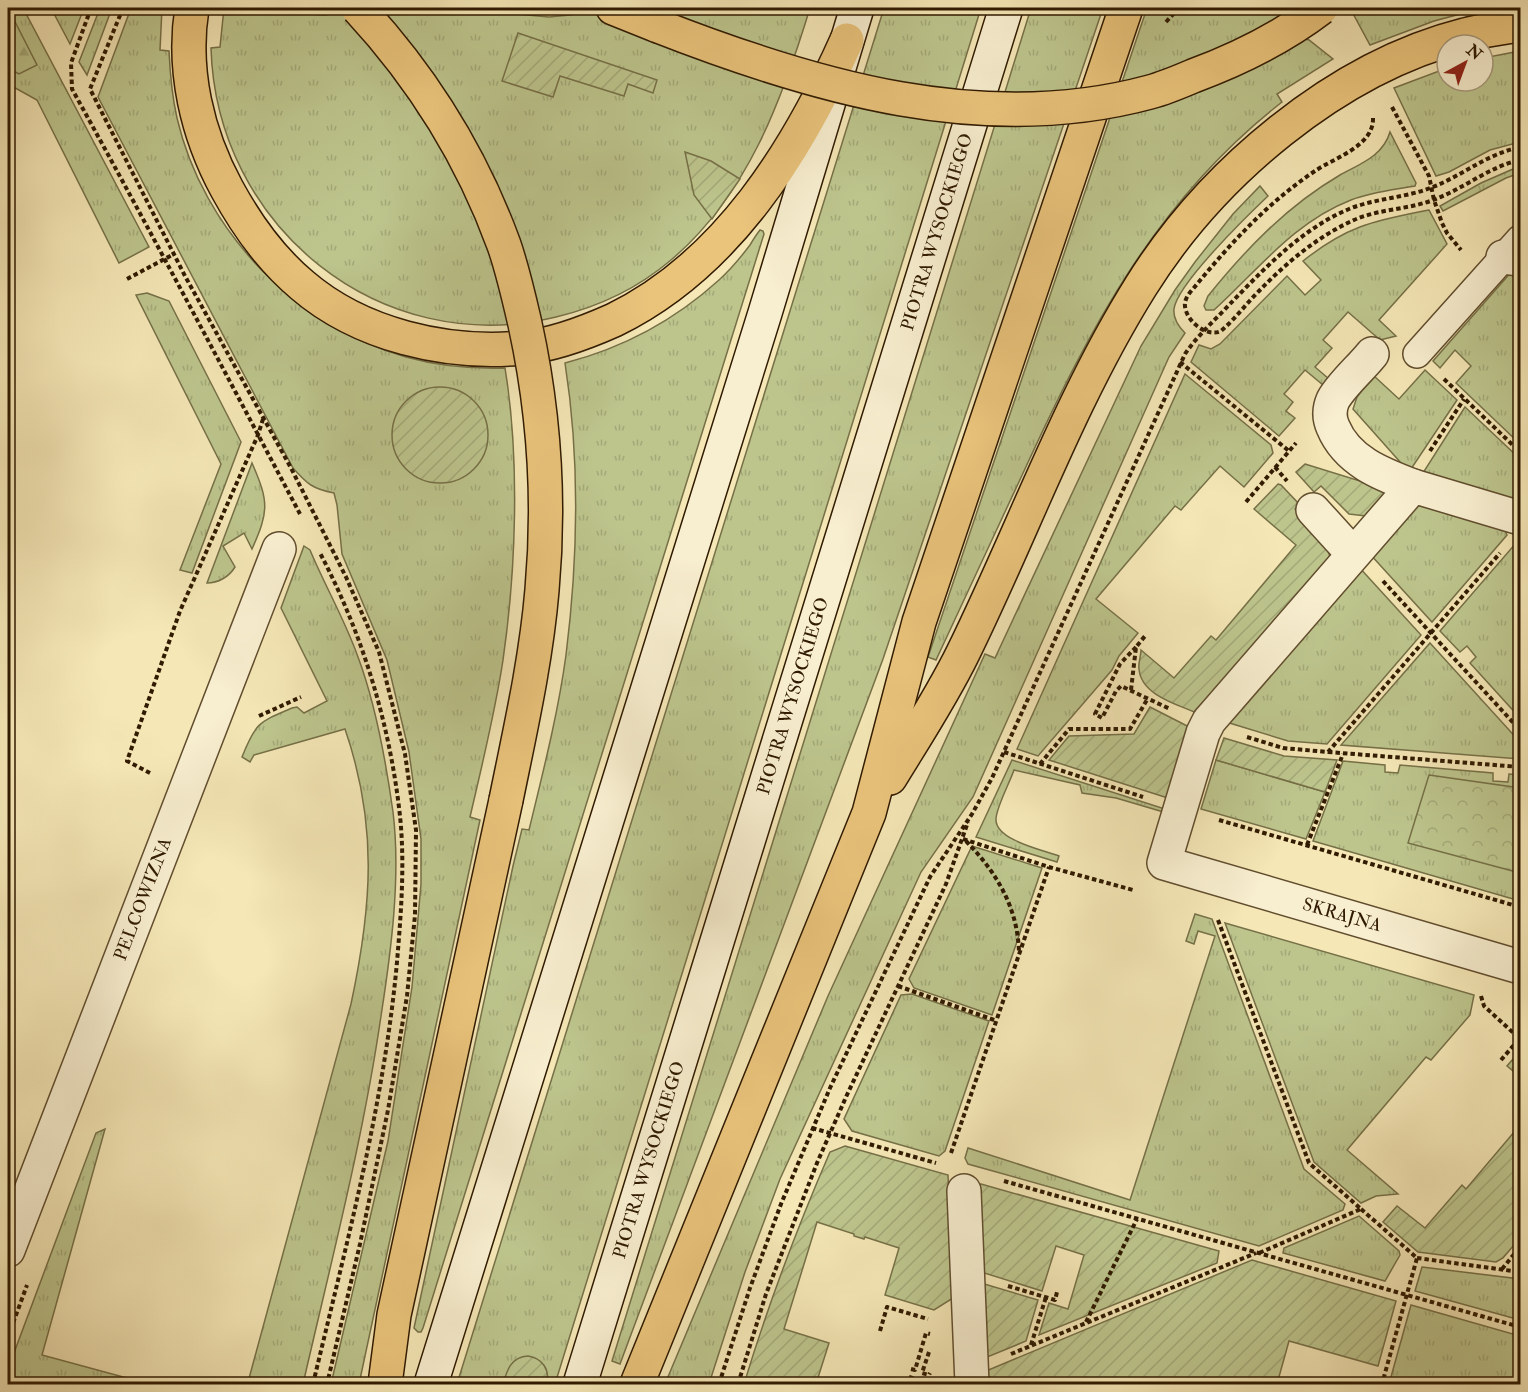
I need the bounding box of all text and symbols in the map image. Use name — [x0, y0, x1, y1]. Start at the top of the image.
north arrow — [1435, 33, 1495, 93]
text: N — [1461, 40, 1487, 65]
street label: PIOTRA WYSOCKIEGO — [896, 131, 978, 333]
street label: PIOTRA WYSOCKIEGO — [752, 595, 834, 797]
street label: PELCOWIZNA — [109, 834, 177, 964]
street label: SKRAJNA — [1300, 893, 1385, 937]
street label: PIOTRA WYSOCKIEGO — [608, 1059, 690, 1261]

